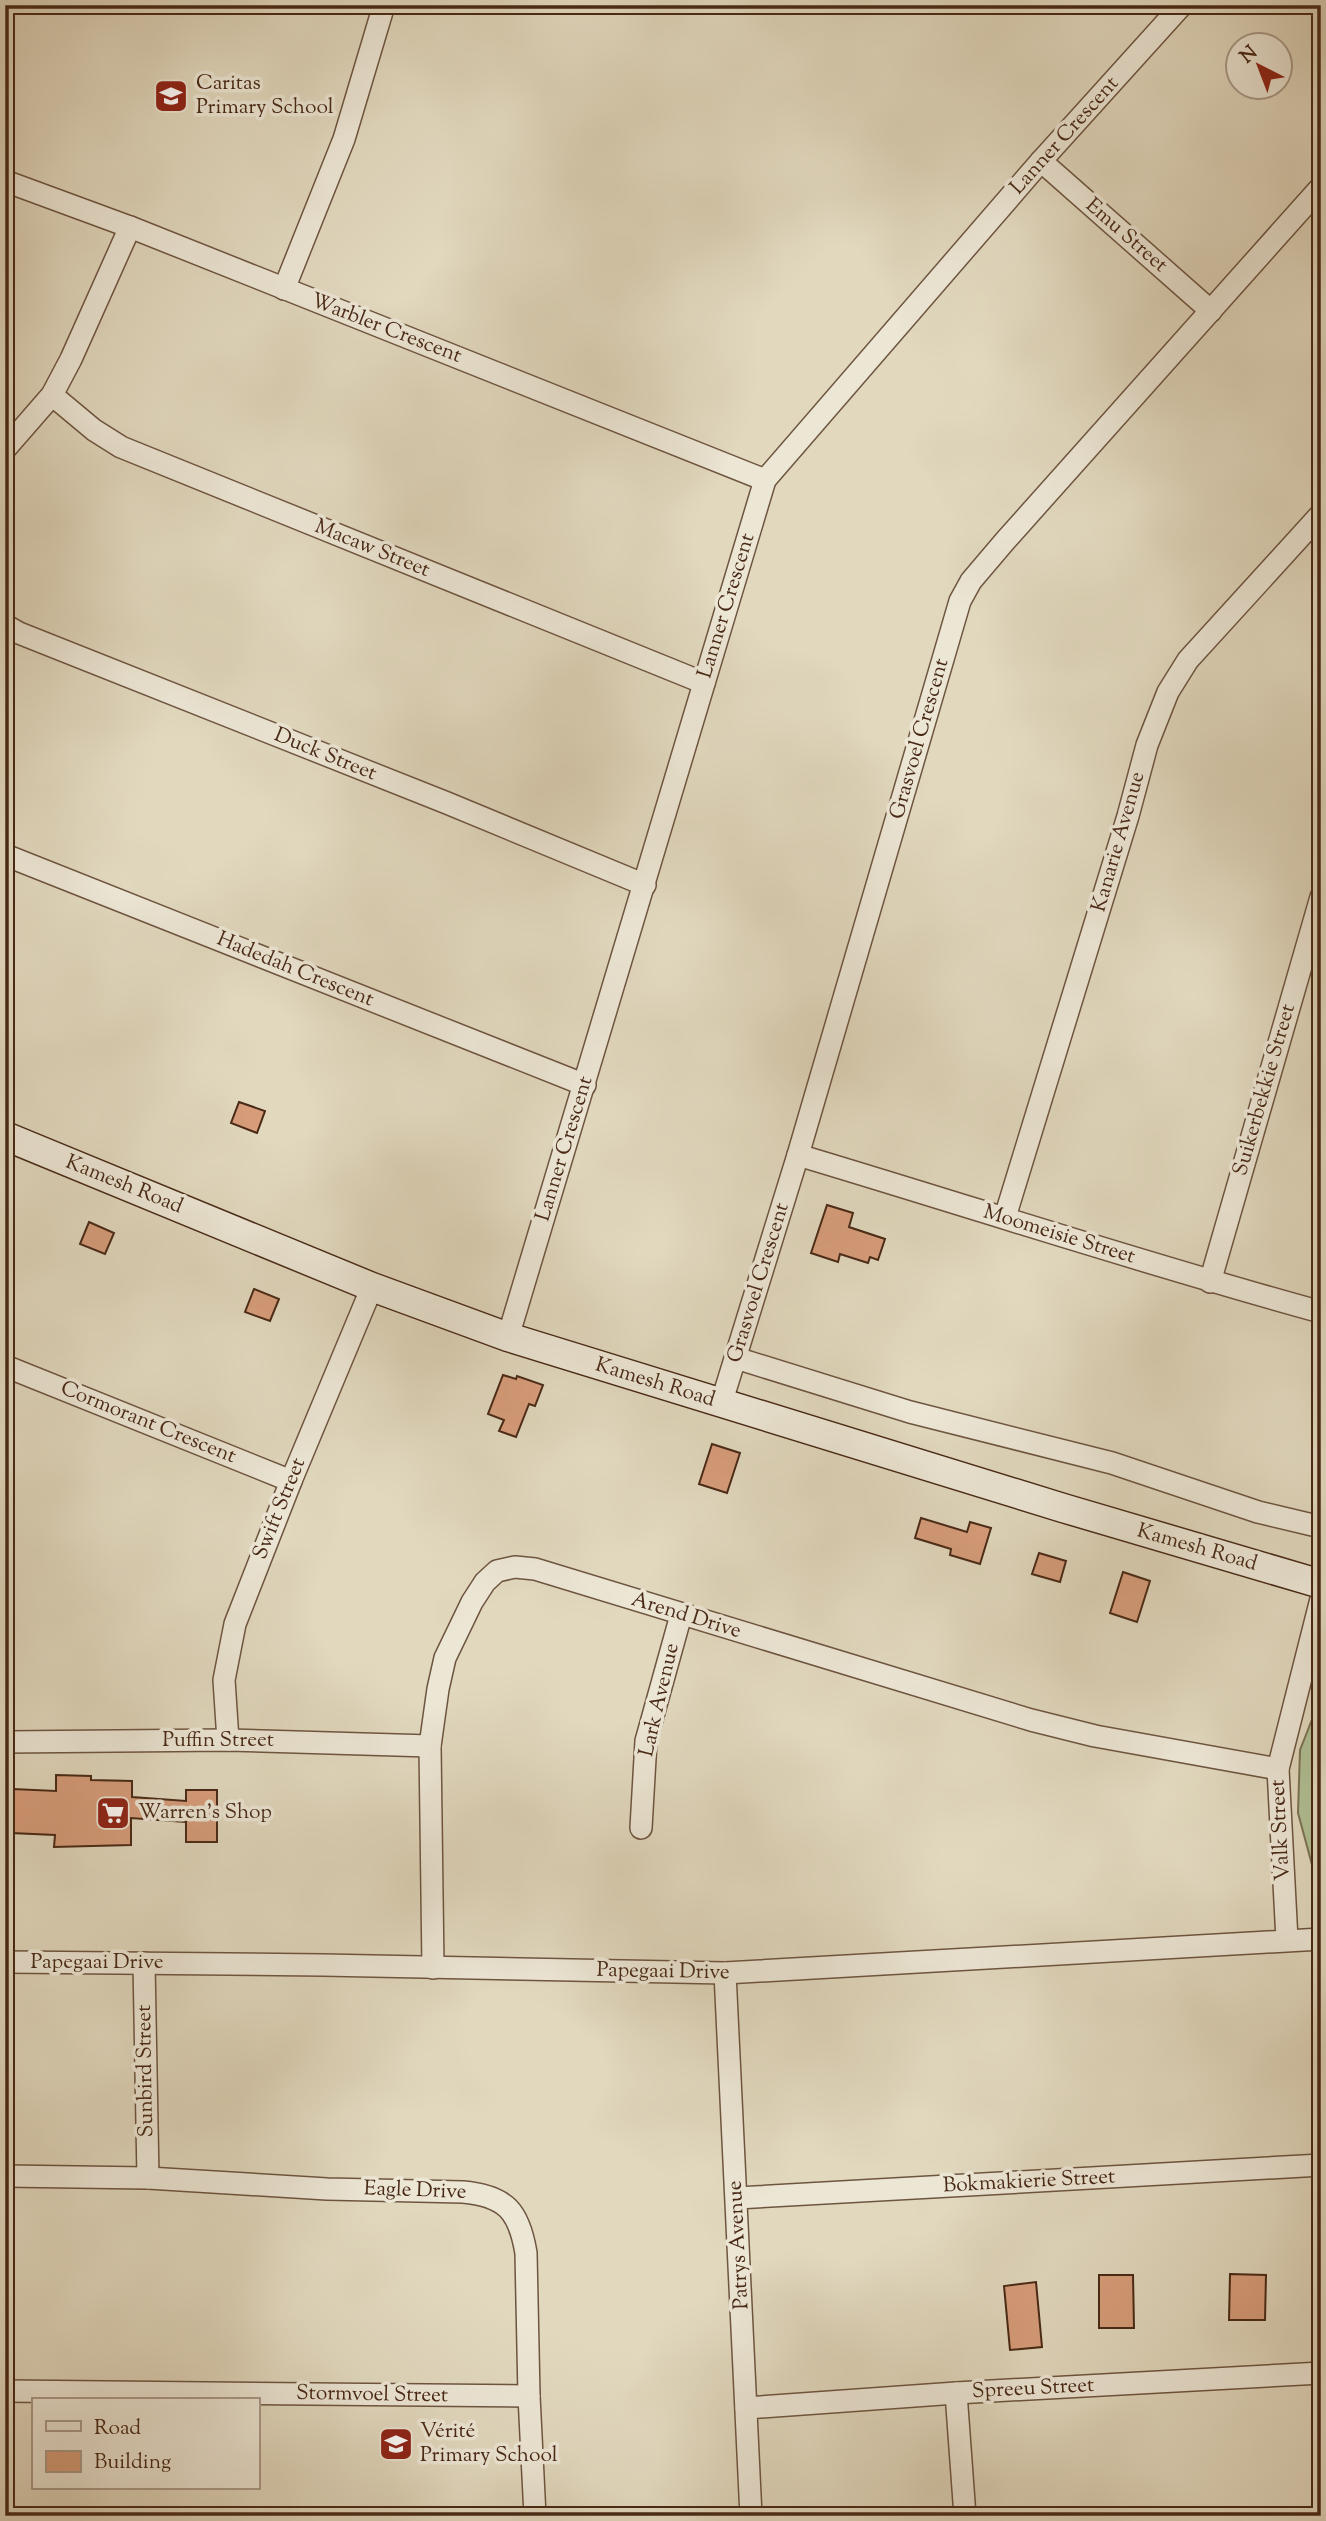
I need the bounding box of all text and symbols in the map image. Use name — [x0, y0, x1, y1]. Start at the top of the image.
north arrow — [1224, 32, 1294, 102]
text: N — [1235, 40, 1264, 70]
place label: Caritas Primary School — [196, 69, 334, 123]
street label: Lanner Crescent — [1004, 70, 1126, 202]
school or university icon: Caritas Primary School — [152, 77, 190, 115]
street label: Emu Street — [1078, 192, 1174, 280]
street label: Warbler Crescent — [306, 286, 466, 372]
street label: Macaw Street — [310, 512, 434, 586]
street label: Lanner Crescent — [691, 530, 763, 682]
street label: Grasvoel Crescent — [883, 655, 957, 823]
street label: Duck Street — [269, 721, 381, 789]
street label: Kanarie Avenue — [1085, 768, 1153, 916]
street label: Hadedah Crescent — [212, 925, 378, 1015]
street label: Suikerbekkie Street — [1226, 1001, 1304, 1179]
street label: Lanner Crescent — [529, 1073, 601, 1225]
street label: Kamesh Road — [61, 1148, 187, 1222]
street label: Moomeisie Street — [979, 1198, 1139, 1272]
street label: Grasvoel Crescent — [720, 1199, 798, 1367]
street label: Kamesh Road — [591, 1351, 719, 1416]
street label: Cormorant Crescent — [56, 1374, 240, 1472]
street label: Swift Street — [246, 1454, 314, 1564]
street label: Kamesh Road — [1133, 1516, 1261, 1580]
street label: Arend Drive — [627, 1585, 745, 1647]
street label: Lark Avenue — [632, 1640, 688, 1760]
street label: Puffin Street — [162, 1726, 274, 1756]
street label: Valk Street — [1263, 1778, 1299, 1882]
supermarket icon: Warren's Shop — [94, 1794, 132, 1832]
place label: Warren's Shop — [138, 1798, 272, 1828]
street label: Papegaai Drive — [30, 1948, 164, 1978]
street label: Papegaai Drive — [596, 1956, 730, 1988]
street label: Sunbird Street — [130, 2004, 162, 2138]
street label: Bokmakierie Street — [942, 2163, 1116, 2201]
street label: Eagle Drive — [363, 2174, 467, 2208]
street label: Patrys Avenue — [721, 2180, 757, 2310]
street label: Spreeu Street — [971, 2371, 1095, 2407]
street label: Stormvoel Street — [296, 2379, 448, 2411]
legend — [32, 2398, 259, 2490]
text: Road — [94, 2414, 141, 2444]
place label: Vérité Primary School — [420, 2417, 558, 2471]
school or university icon: Vérité Primary School — [377, 2425, 415, 2463]
text: Building — [94, 2448, 171, 2478]

